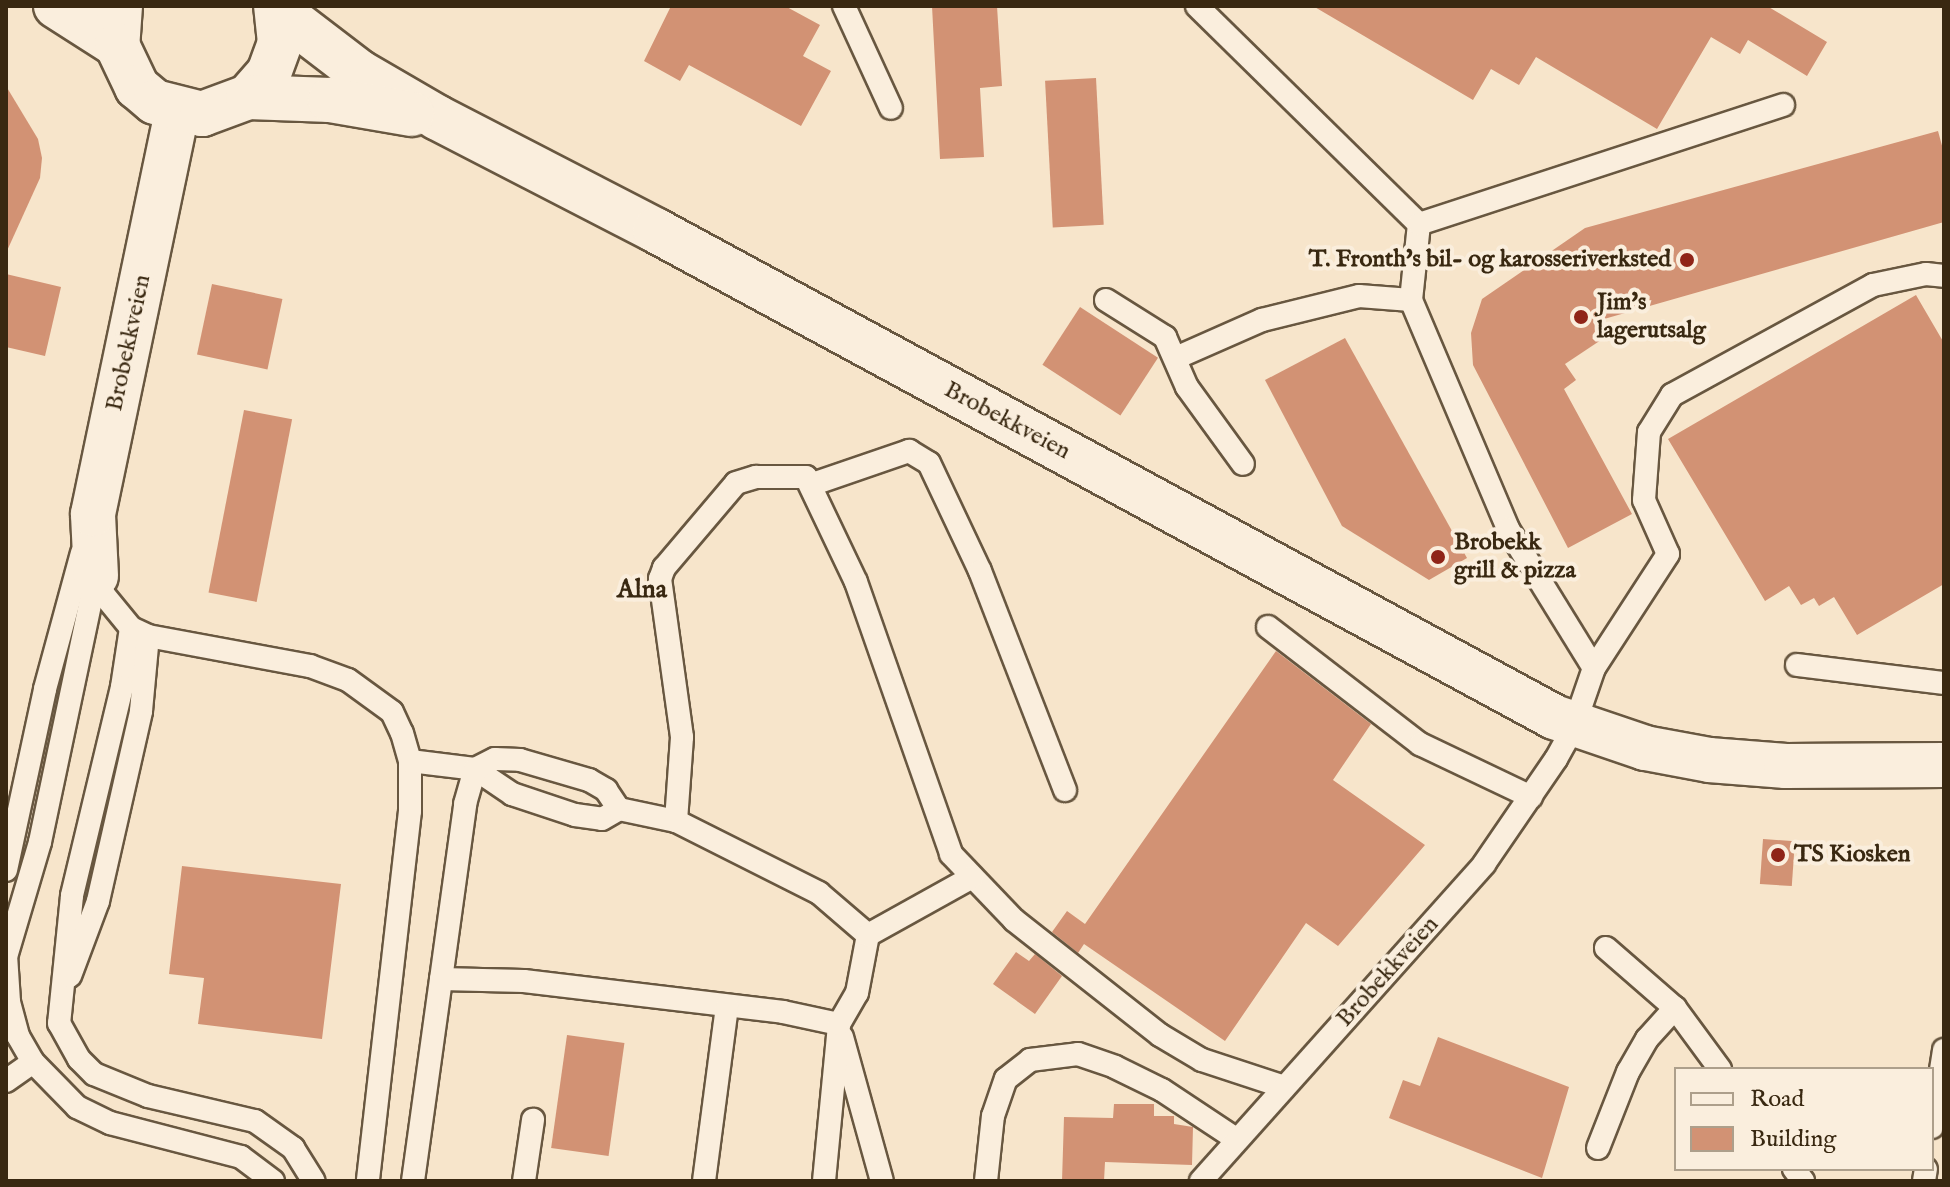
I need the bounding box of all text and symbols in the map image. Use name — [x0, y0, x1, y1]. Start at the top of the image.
place label: T. Fronth's bil- og karosseriverksted — [1309, 246, 1671, 274]
marker: T. Fronth's bil- og karosseriverksted — [1678, 251, 1696, 269]
street label: Brobekkveien — [100, 272, 158, 414]
place label: Jim's lagerutsalg — [1597, 289, 1706, 345]
marker: Jim's lagerutsalg — [1572, 308, 1590, 326]
street label: Brobekkveien — [939, 376, 1075, 466]
place label: Brobekk grill & pizza — [1454, 529, 1576, 585]
marker: Brobekk grill & pizza — [1429, 548, 1447, 566]
district label: Alna — [617, 574, 667, 606]
place label: TS Kiosken — [1794, 841, 1911, 869]
marker: TS Kiosken — [1769, 846, 1787, 864]
street label: Brobekkveien — [1331, 911, 1445, 1033]
legend — [1674, 1067, 1934, 1171]
text: Road — [1750, 1084, 1804, 1115]
text: Building — [1750, 1124, 1836, 1155]

